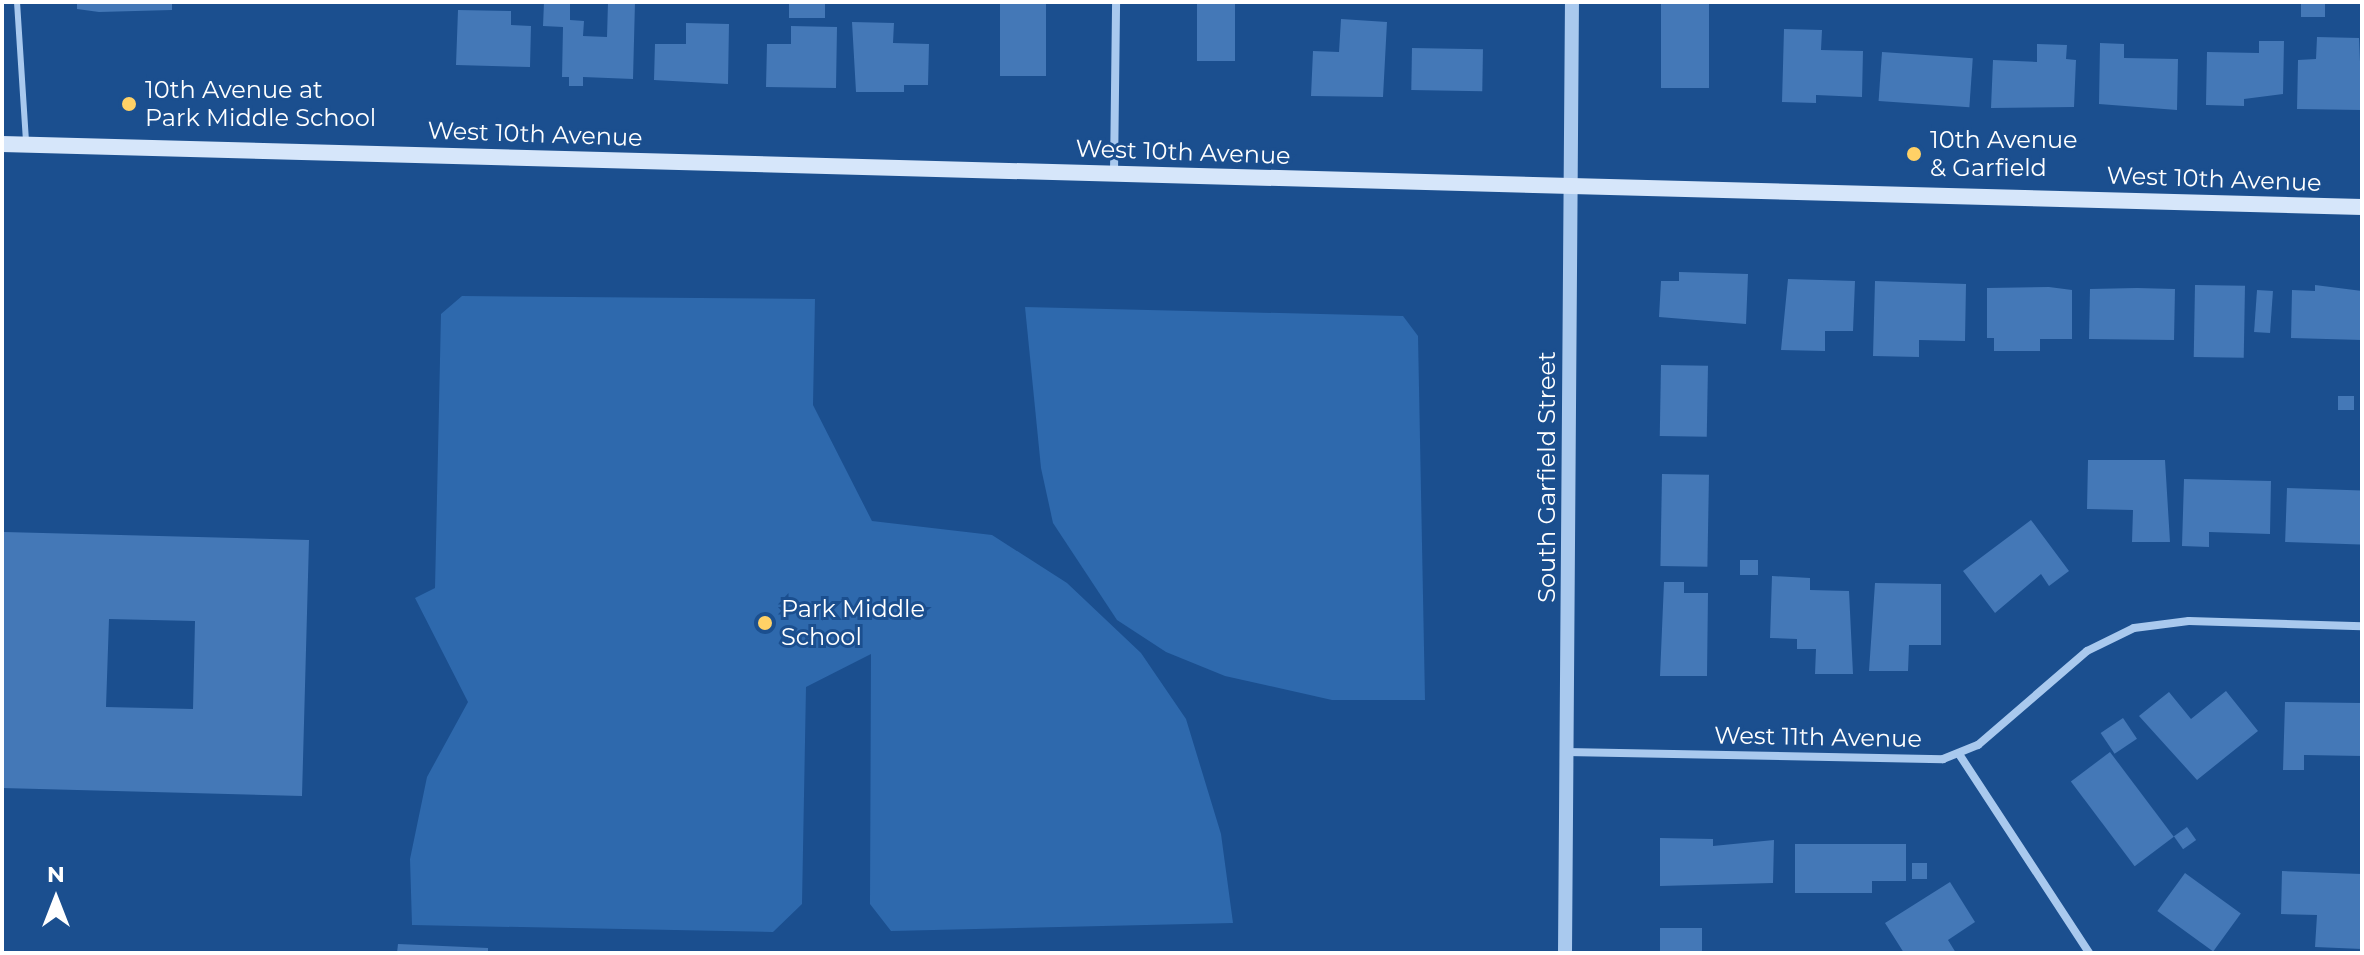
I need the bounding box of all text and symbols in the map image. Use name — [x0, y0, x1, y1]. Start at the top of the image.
place label: 10th Avenue at Park Middle School — [145, 76, 376, 132]
marker: 10th Avenue at Park Middle School — [120, 95, 138, 113]
street label: West 10th Avenue — [427, 116, 643, 152]
place label: 10th Avenue & Garfield — [1930, 126, 2078, 182]
street label: West 10th Avenue — [1075, 134, 1291, 170]
marker: 10th Avenue & Garfield — [1905, 145, 1923, 163]
street label: West 10th Avenue — [2106, 161, 2322, 197]
street label: South Garfield Street — [1533, 351, 1561, 603]
place label: Park Middle School — [781, 595, 925, 651]
marker: Park Middle School — [756, 614, 774, 632]
street label: West 11th Avenue — [1714, 721, 1922, 753]
north arrow — [16, 859, 96, 939]
text: N — [47, 861, 65, 888]

